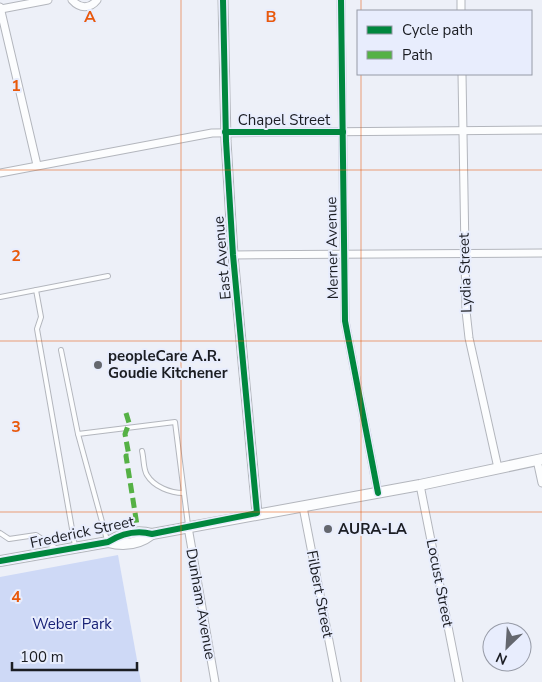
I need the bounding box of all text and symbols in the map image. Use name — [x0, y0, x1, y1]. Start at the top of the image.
text: A — [84, 6, 96, 28]
text: B — [265, 6, 277, 28]
legend — [357, 10, 532, 75]
text: Cycle path — [402, 20, 473, 40]
text: Path — [402, 45, 433, 65]
text: 1 — [11, 75, 21, 97]
street label: Chapel Street — [238, 110, 331, 130]
street label: Merner Avenue — [321, 196, 343, 300]
street label: East Avenue — [208, 215, 236, 301]
street label: Lydia Street — [454, 232, 476, 313]
text: 2 — [11, 245, 21, 267]
place label: peopleCare A.R. Goudie Kitchener — [108, 346, 228, 383]
marker: peopleCare A.R. Goudie Kitchener — [92, 359, 104, 371]
text: 3 — [11, 416, 21, 438]
street label: Frederick Street — [28, 511, 137, 553]
place label: AURA-LA — [338, 519, 408, 539]
marker: AURA-LA — [322, 523, 334, 535]
street label: Locust Street — [422, 537, 458, 629]
street label: Dunham Avenue — [181, 547, 221, 661]
street label: Filbert Street — [302, 549, 338, 640]
text: 4 — [11, 586, 21, 608]
park label: Weber Park — [32, 614, 112, 634]
north arrow — [482, 622, 532, 672]
scale bar — [12, 640, 138, 672]
text: 100 m — [20, 647, 64, 667]
text: N — [493, 648, 510, 669]

